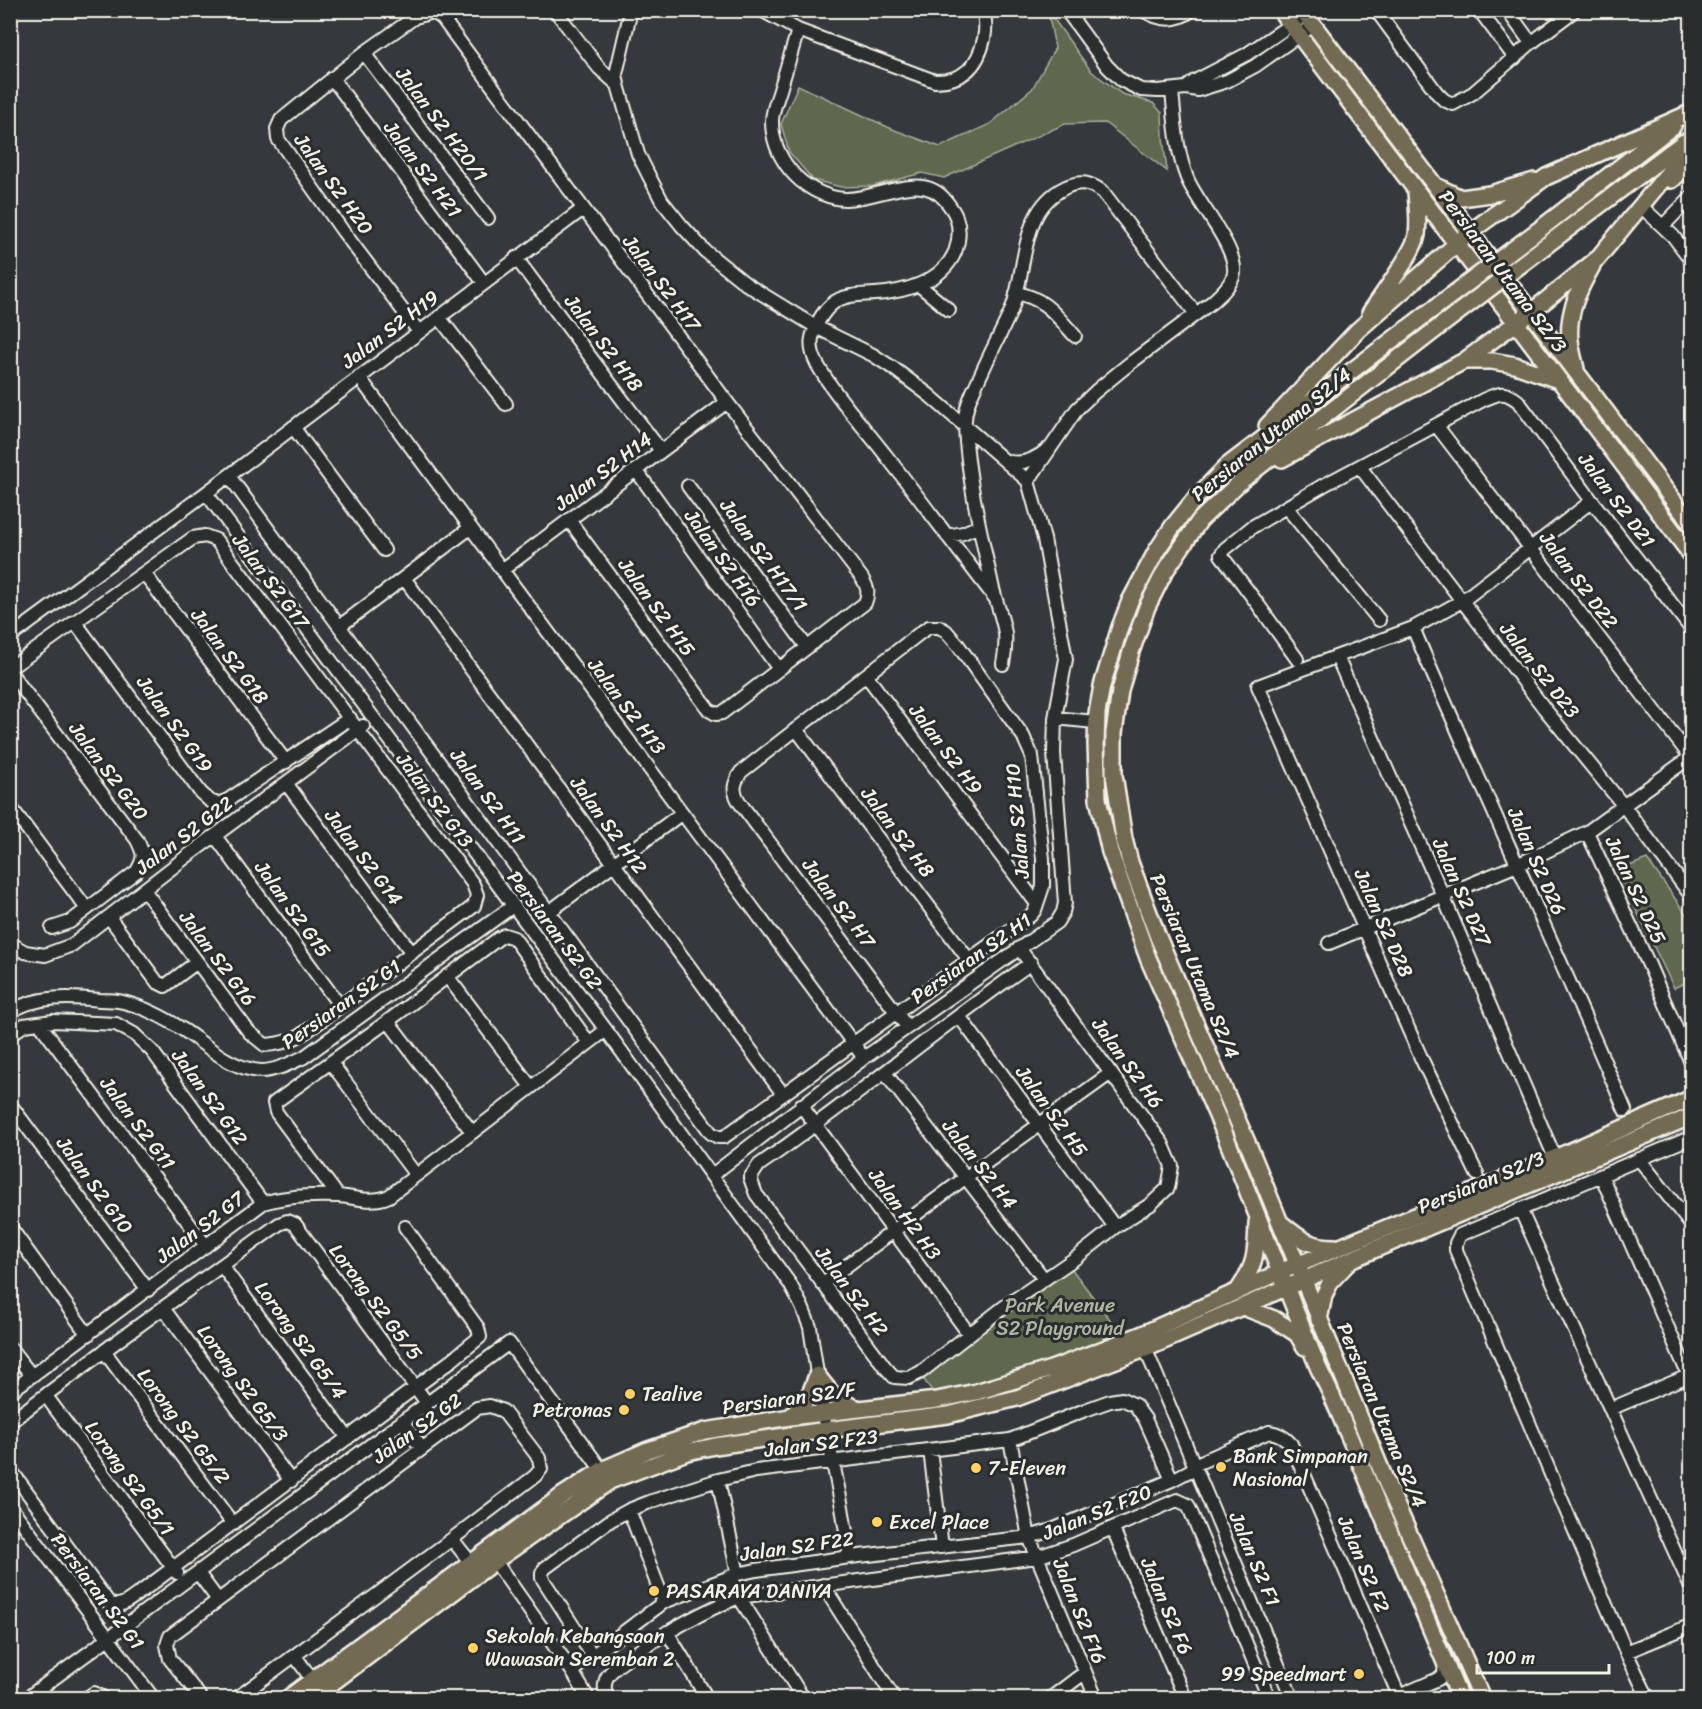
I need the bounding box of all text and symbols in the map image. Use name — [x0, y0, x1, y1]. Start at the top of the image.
street label: Jalan S2 H20/1 — [386, 58, 497, 190]
street label: Jalan S2 H21 — [373, 112, 471, 226]
street label: Jalan S2 H20 — [284, 125, 383, 243]
street label: Persiaran Utama S2/3 — [1429, 182, 1576, 361]
street label: Jalan S2 H17 — [613, 226, 711, 341]
street label: Jalan S2 H19 — [333, 281, 447, 379]
street label: Jalan S2 H18 — [554, 286, 652, 400]
street label: Persiaran Utama S2/4 — [1183, 358, 1360, 511]
street label: Jalan S2 H14 — [546, 423, 660, 521]
street label: Jalan S2 D21 — [1568, 444, 1664, 556]
street label: Jalan S2 H17/1 — [710, 490, 817, 619]
street label: Jalan S2 H16 — [674, 501, 770, 615]
street label: Jalan S2 D22 — [1529, 523, 1628, 637]
street label: Jalan S2 G17 — [222, 525, 319, 638]
street label: Jalan S2 H15 — [608, 550, 705, 664]
street label: Jalan S2 G18 — [181, 600, 278, 712]
street label: Jalan S2 D23 — [1490, 613, 1589, 726]
street label: Jalan S2 H13 — [578, 649, 675, 762]
street label: Jalan S2 G19 — [126, 667, 222, 781]
street label: Jalan S2 H9 — [899, 695, 992, 803]
street label: Jalan S2 G20 — [59, 713, 158, 829]
street label: Jalan S2 H11 — [440, 740, 535, 852]
street label: Jalan S2 G13 — [386, 744, 482, 856]
street label: Jalan S2 H10 — [995, 762, 1040, 881]
street label: Jalan S2 H12 — [560, 768, 657, 882]
street label: Jalan S2 H8 — [851, 778, 944, 885]
street label: Jalan S2 G22 — [127, 786, 242, 885]
street label: Jalan S2 G14 — [315, 800, 412, 913]
street label: Jalan S2 D26 — [1497, 801, 1576, 921]
street label: Jalan S2 D25 — [1595, 829, 1676, 950]
street label: Jalan S2 D27 — [1422, 831, 1502, 953]
street label: Jalan S2 H7 — [792, 850, 885, 957]
street label: Jalan S2 G15 — [244, 852, 340, 966]
street label: Jalan S2 D28 — [1344, 862, 1423, 983]
street label: Persiaran S2 G2 — [498, 863, 612, 998]
street label: Persiaran Utama S2/4 — [1140, 868, 1249, 1065]
street label: Jalan S2 G16 — [169, 902, 266, 1014]
street label: Persiaran S2 H1 — [903, 903, 1039, 1013]
street label: Persiaran S2 G1 — [274, 950, 409, 1059]
street label: Jalan S2 H6 — [1082, 1009, 1173, 1116]
street label: Jalan S2 G12 — [162, 1040, 257, 1154]
street label: Jalan S2 H5 — [1005, 1057, 1097, 1165]
street label: Jalan S2 G11 — [90, 1068, 185, 1178]
street label: Jalan S2 H4 — [932, 1111, 1026, 1217]
street label: Jalan S2 G10 — [46, 1128, 142, 1242]
street label: Persiaran S2/3 — [1412, 1141, 1550, 1224]
street label: Jalan H2 H3 — [858, 1160, 950, 1268]
street label: Jalan S2 G7 — [147, 1181, 254, 1273]
street label: Lorong S2 G5/5 — [320, 1236, 432, 1369]
street label: Jalan S2 H2 — [805, 1238, 898, 1345]
street label: Lorong S2 G5/4 — [245, 1273, 356, 1407]
park label: Park Avenue S2 Playground — [996, 1288, 1125, 1346]
street label: Lorong S2 G5/3 — [188, 1317, 298, 1450]
street label: Persiaran Utama S2/4 — [1327, 1317, 1436, 1514]
street label: Lorong S2 G5/2 — [128, 1360, 240, 1493]
street label: Persiaran S2/F — [720, 1372, 859, 1425]
place label: Tealive — [642, 1377, 702, 1412]
street label: Jalan S2 G2 — [364, 1383, 470, 1474]
marker: Tealive — [623, 1387, 637, 1401]
place label: Petronas — [532, 1393, 613, 1428]
marker: Petronas — [617, 1403, 631, 1417]
street label: Lorong S2 G5/1 — [75, 1413, 184, 1544]
street label: Jalan S2 F23 — [761, 1419, 880, 1468]
place label: Bank Simpanan Nasional — [1233, 1439, 1368, 1497]
place label: 7-Eleven — [988, 1451, 1066, 1486]
marker: Bank Simpanan Nasional — [1214, 1460, 1228, 1474]
marker: 7-Eleven — [969, 1461, 983, 1475]
street label: Jalan S2 F20 — [1036, 1475, 1157, 1551]
place label: Excel Place — [889, 1505, 989, 1540]
street label: Jalan S2 F1 — [1219, 1505, 1290, 1612]
street label: Jalan S2 F2 — [1327, 1509, 1400, 1619]
marker: Excel Place — [870, 1515, 884, 1529]
street label: Jalan S2 F22 — [737, 1521, 857, 1572]
street label: Persiaran S2 G1 — [42, 1525, 154, 1658]
street label: Jalan S2 F6 — [1130, 1551, 1203, 1660]
street label: Jalan S2 F16 — [1042, 1552, 1117, 1669]
place label: PASARAYA DANIYA — [666, 1574, 832, 1609]
marker: PASARAYA DANIYA — [647, 1584, 661, 1598]
place label: Sekolah Kebangsaan Wawasan Seremban 2 — [485, 1619, 675, 1677]
scale bar — [1477, 1637, 1609, 1675]
marker: Sekolah Kebangsaan Wawasan Seremban 2 — [466, 1641, 480, 1655]
text: 100 m — [1486, 1642, 1535, 1674]
place label: 99 Speedmart — [1221, 1657, 1347, 1692]
marker: 99 Speedmart — [1352, 1667, 1366, 1681]

